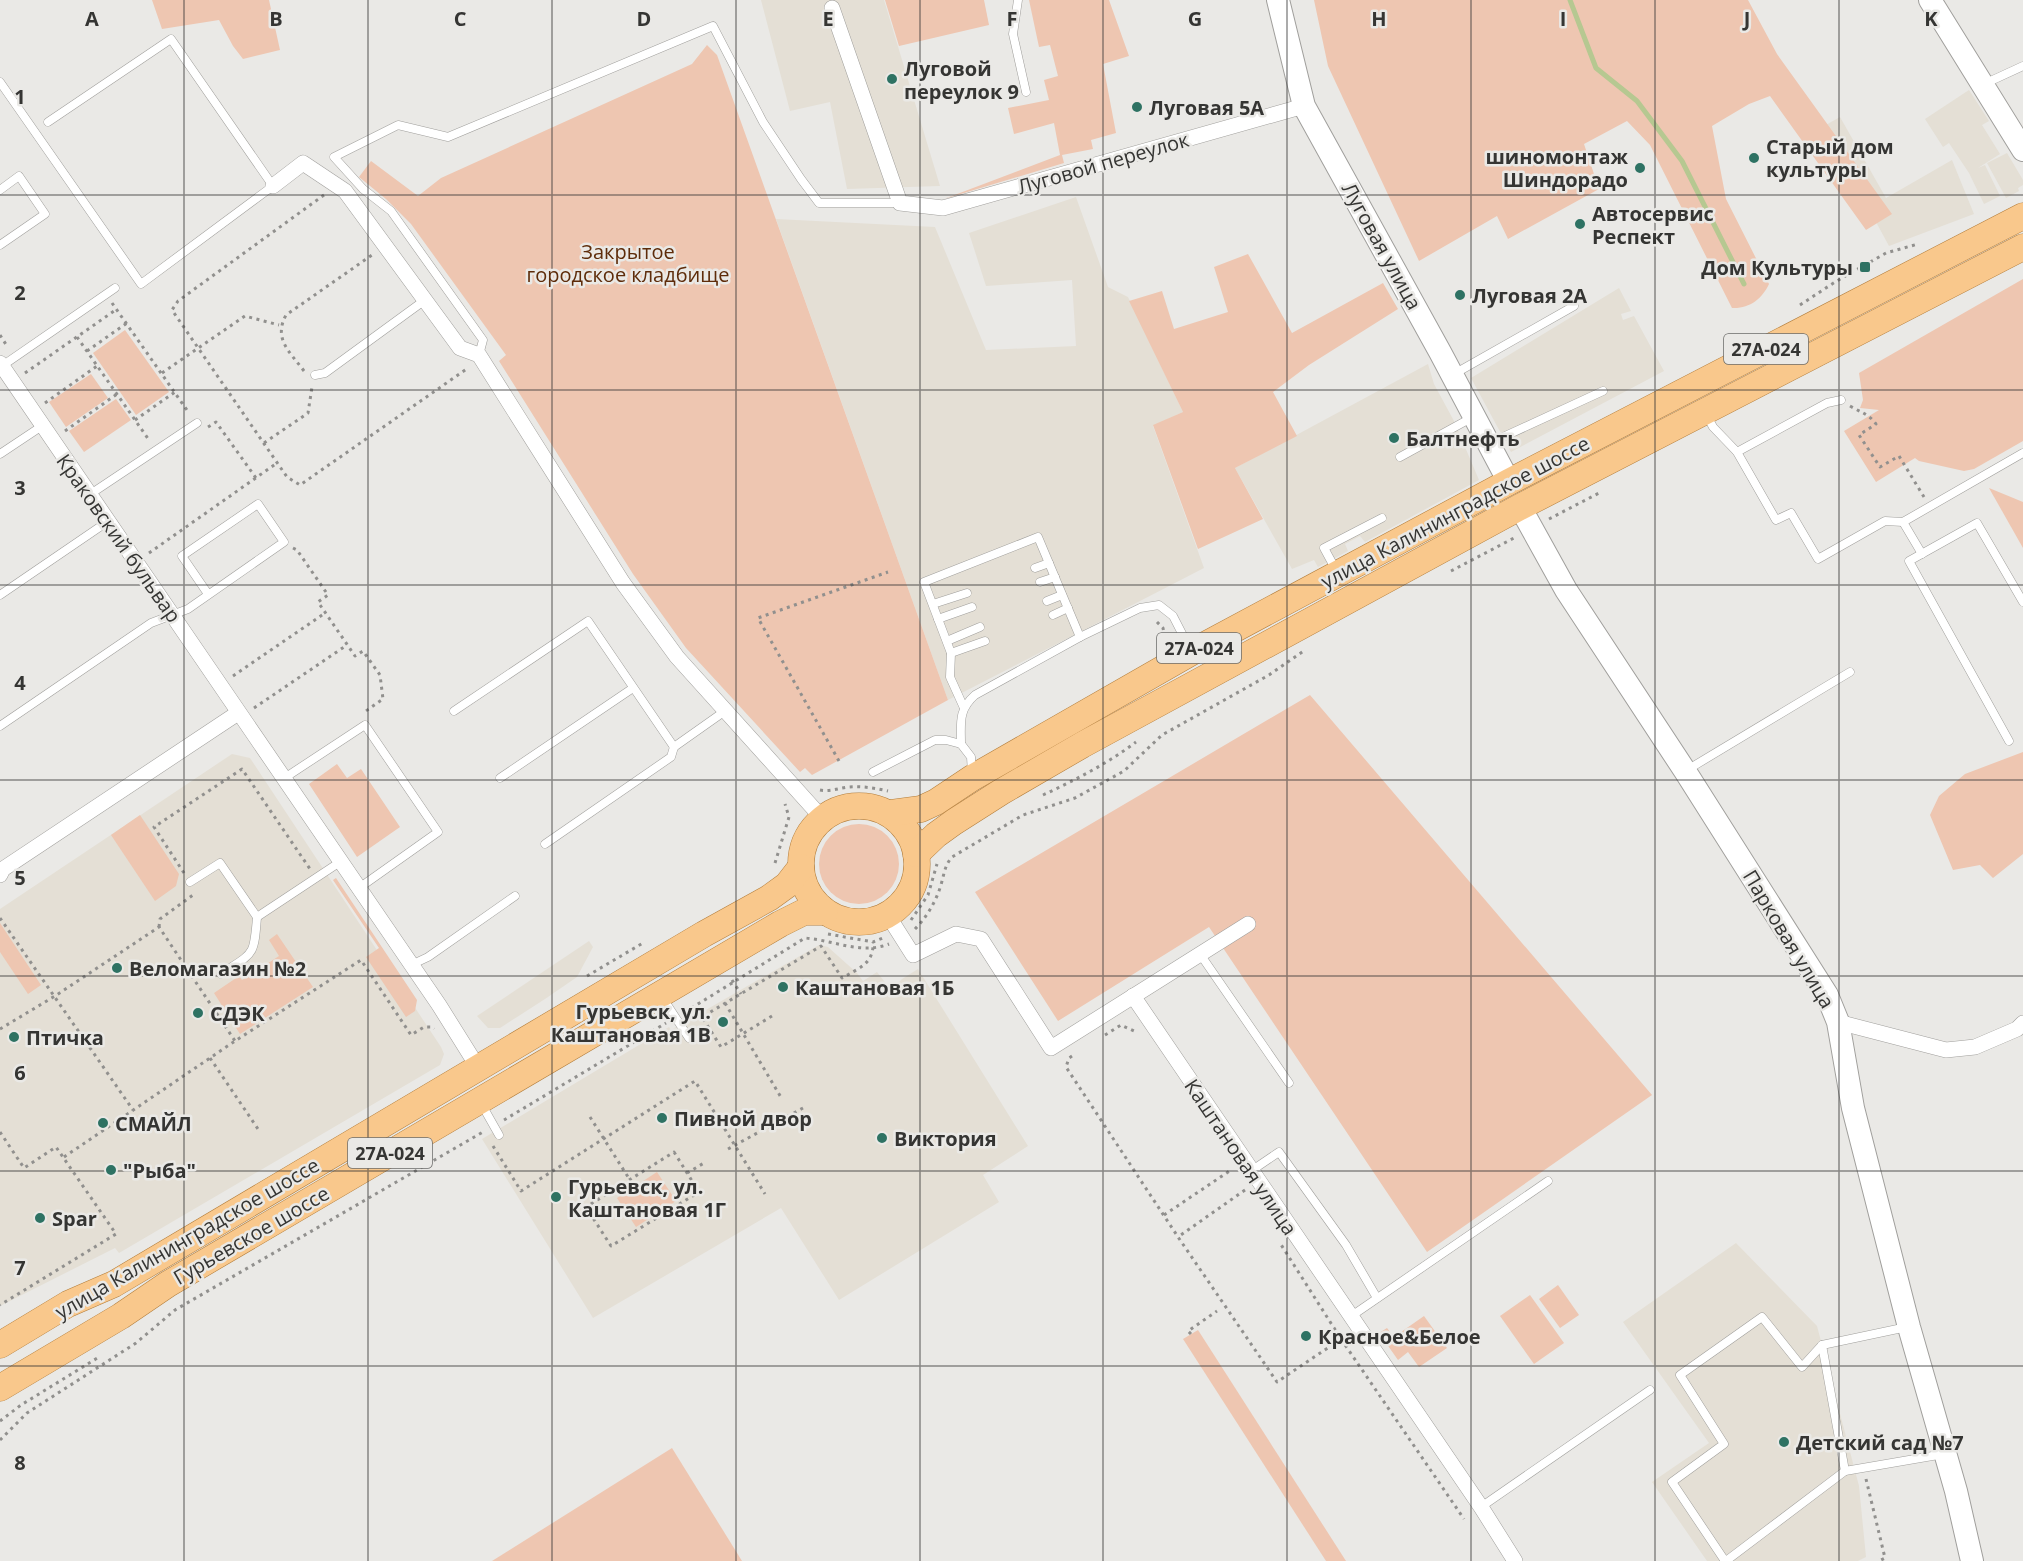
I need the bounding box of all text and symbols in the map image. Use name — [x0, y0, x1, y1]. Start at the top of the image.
text: A — [85, 5, 99, 32]
text: B — [269, 5, 283, 32]
text: C — [454, 5, 467, 32]
text: D — [637, 5, 651, 32]
text: E — [822, 5, 834, 32]
text: F — [1007, 5, 1017, 32]
text: G — [1188, 5, 1202, 32]
text: H — [1371, 5, 1387, 32]
text: I — [1560, 5, 1566, 32]
text: J — [1742, 5, 1750, 32]
text: K — [1924, 5, 1938, 32]
place label: Луговой переулок 9 — [904, 55, 1019, 105]
marker: Луговой переулок 9 — [885, 72, 899, 86]
text: 1 — [14, 83, 26, 110]
place label: Луговая 5А — [1149, 94, 1264, 121]
marker: Луговая 5А — [1130, 100, 1144, 114]
street label: Луговой переулок — [1014, 125, 1192, 200]
place label: Старый дом культуры — [1766, 133, 1894, 183]
place label: шиномонтаж Шиндорадо — [1485, 143, 1629, 193]
marker: Старый дом культуры — [1747, 151, 1761, 165]
marker: шиномонтаж Шиндорадо — [1633, 161, 1647, 175]
street label: Луговая улица — [1336, 178, 1428, 314]
place label: Автосервис Респект — [1592, 200, 1714, 250]
marker: Автосервис Респект — [1573, 217, 1587, 231]
park label: Закрытое городское кладбище — [527, 238, 729, 288]
place label: Дом Культуры — [1701, 254, 1853, 281]
marker: Дом Культуры — [1858, 260, 1872, 274]
text: 2 — [14, 279, 26, 306]
place label: Луговая 2А — [1472, 282, 1587, 309]
marker: Луговая 2А — [1453, 288, 1467, 302]
road number: 27А-024 — [1724, 334, 1808, 364]
place label: Балтнефть — [1406, 425, 1520, 452]
street label: улица Калининградское шоссе — [1316, 430, 1594, 594]
marker: Балтнефть — [1387, 431, 1401, 445]
street label: Краковский бульвар — [51, 448, 187, 628]
text: 3 — [14, 474, 26, 501]
road number: 27А-024 — [1157, 633, 1241, 663]
text: 4 — [14, 669, 26, 696]
text: 5 — [14, 864, 26, 891]
street label: Парковая улица — [1737, 865, 1841, 1013]
place label: Веломагазин №2 — [129, 955, 306, 982]
marker: Веломагазин №2 — [110, 961, 124, 975]
place label: Каштановая 1Б — [795, 974, 955, 1001]
marker: Каштановая 1Б — [776, 980, 790, 994]
place label: Гурьевск, ул. Каштановая 1В — [551, 998, 711, 1048]
place label: СДЭК — [210, 1000, 265, 1027]
marker: СДЭК — [191, 1006, 205, 1020]
marker: Гурьевск, ул. Каштановая 1В — [716, 1015, 730, 1029]
place label: Птичка — [26, 1024, 104, 1051]
marker: Птичка — [7, 1030, 21, 1044]
text: 6 — [14, 1059, 26, 1086]
street label: Каштановая улица — [1179, 1074, 1303, 1240]
place label: Пивной двор — [674, 1105, 812, 1132]
place label: СМАЙЛ — [115, 1110, 192, 1137]
marker: Пивной двор — [655, 1111, 669, 1125]
marker: СМАЙЛ — [96, 1116, 110, 1130]
place label: Виктория — [894, 1125, 997, 1152]
marker: Виктория — [875, 1131, 889, 1145]
road number: 27А-024 — [348, 1138, 432, 1168]
street label: улица Калининградское шоссе — [50, 1151, 324, 1325]
place label: "Рыба" — [123, 1157, 196, 1184]
marker: "Рыба" — [104, 1163, 118, 1177]
place label: Гурьевск, ул. Каштановая 1Г — [568, 1173, 726, 1223]
street label: Гурьевское шоссе — [168, 1179, 334, 1291]
marker: Гурьевск, ул. Каштановая 1Г — [549, 1190, 563, 1204]
place label: Spar — [52, 1205, 97, 1232]
marker: Spar — [33, 1211, 47, 1225]
text: 7 — [14, 1254, 26, 1281]
place label: Красное&Белое — [1318, 1323, 1481, 1350]
marker: Красное&Белое — [1299, 1329, 1313, 1343]
place label: Детский сад №7 — [1796, 1429, 1964, 1456]
marker: Детский сад №7 — [1777, 1435, 1791, 1449]
text: 8 — [14, 1449, 26, 1476]

